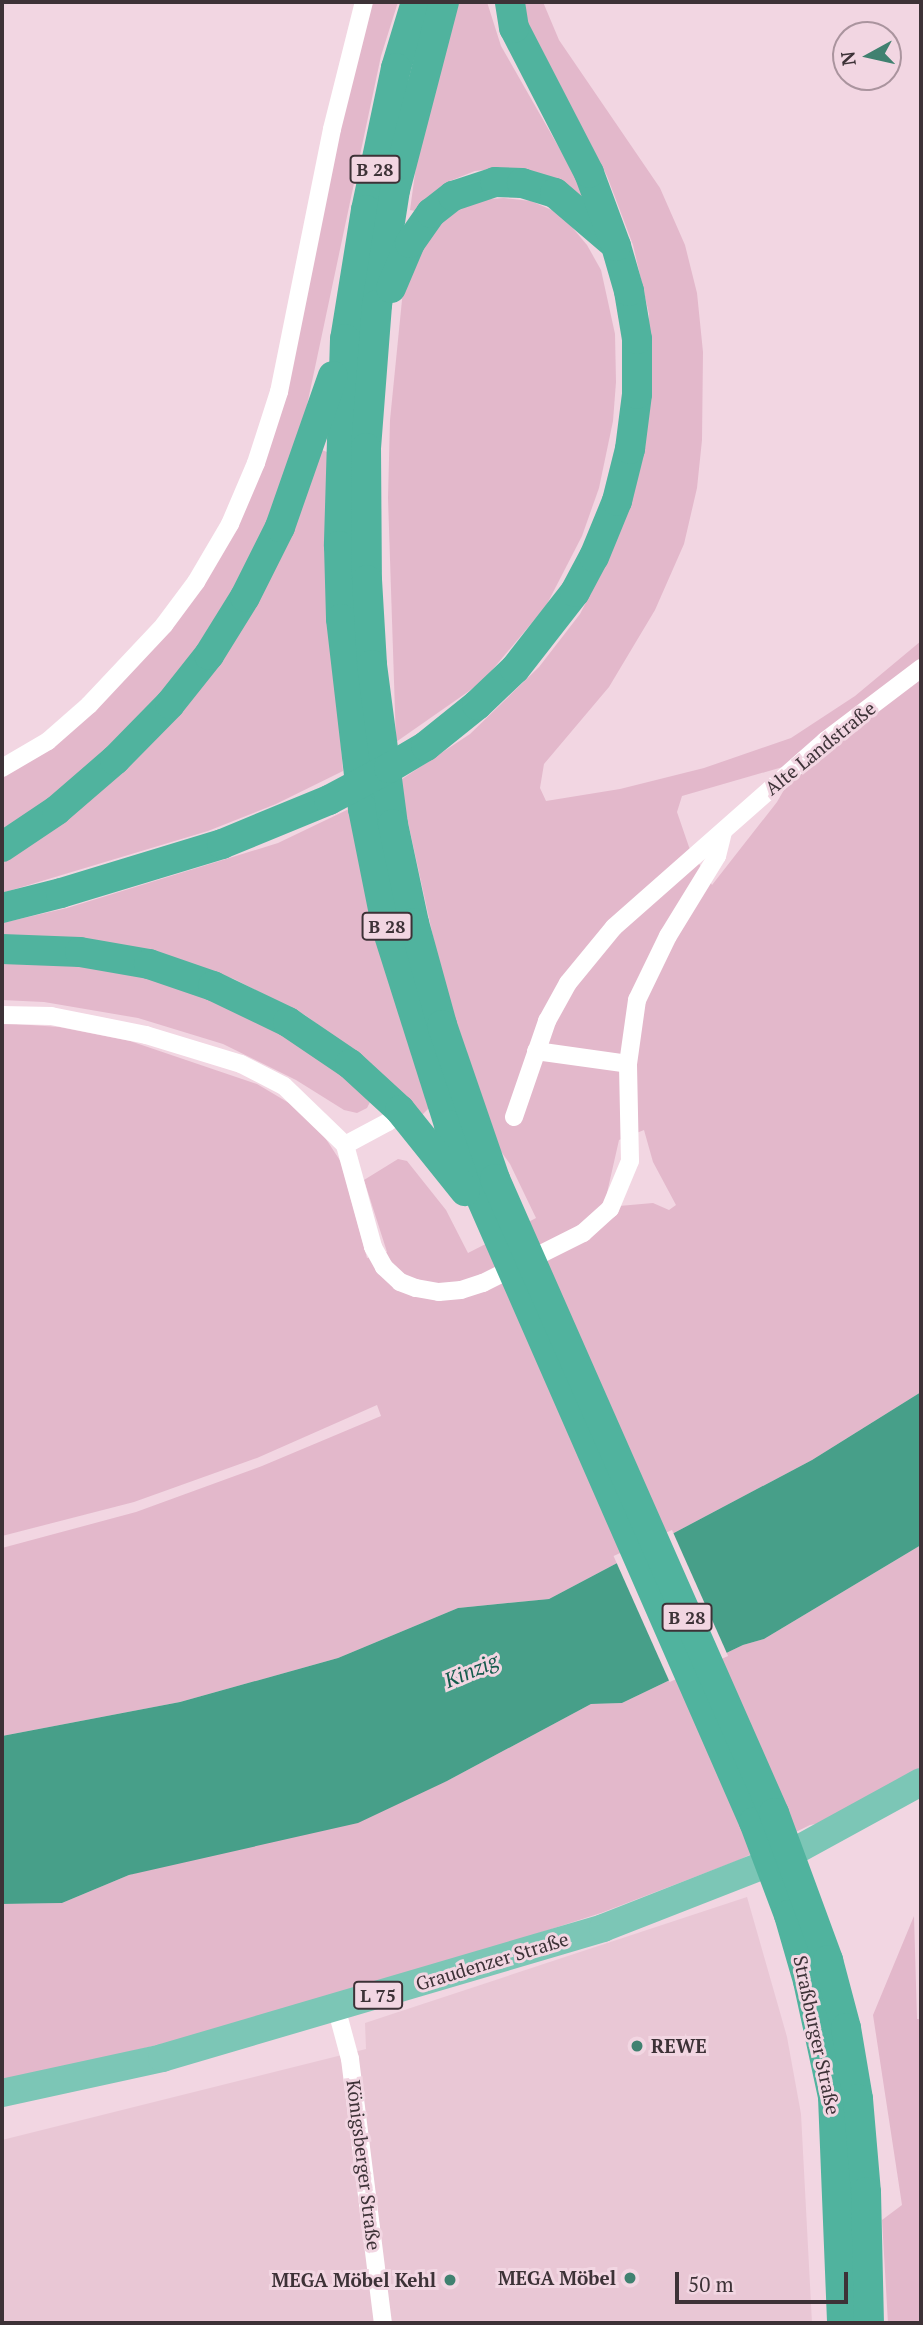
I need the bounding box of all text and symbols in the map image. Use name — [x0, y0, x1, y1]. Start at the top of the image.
north arrow — [832, 21, 902, 91]
text: N — [834, 50, 861, 68]
road number: B 28 — [349, 154, 401, 184]
street label: Alte Landstraße — [760, 696, 880, 800]
road number: B 28 — [361, 911, 413, 940]
road number: B 28 — [661, 1602, 713, 1632]
water label: Kinzig — [440, 1647, 502, 1693]
street label: Graudenzer Straße — [413, 1927, 571, 1995]
street label: Straßburger Straße — [789, 1953, 845, 2117]
road number: L 75 — [352, 1980, 404, 2010]
place label: REWE — [651, 2035, 707, 2057]
marker: REWE — [629, 2038, 645, 2054]
street label: Königsberger Straße — [342, 2078, 386, 2252]
scale bar — [678, 2258, 851, 2302]
place label: MEGA Möbel — [498, 2267, 616, 2289]
place label: MEGA Möbel Kehl — [271, 2269, 436, 2291]
marker: MEGA Möbel — [622, 2270, 638, 2286]
text: 50 m — [688, 2270, 734, 2298]
marker: MEGA Möbel Kehl — [442, 2272, 458, 2288]

